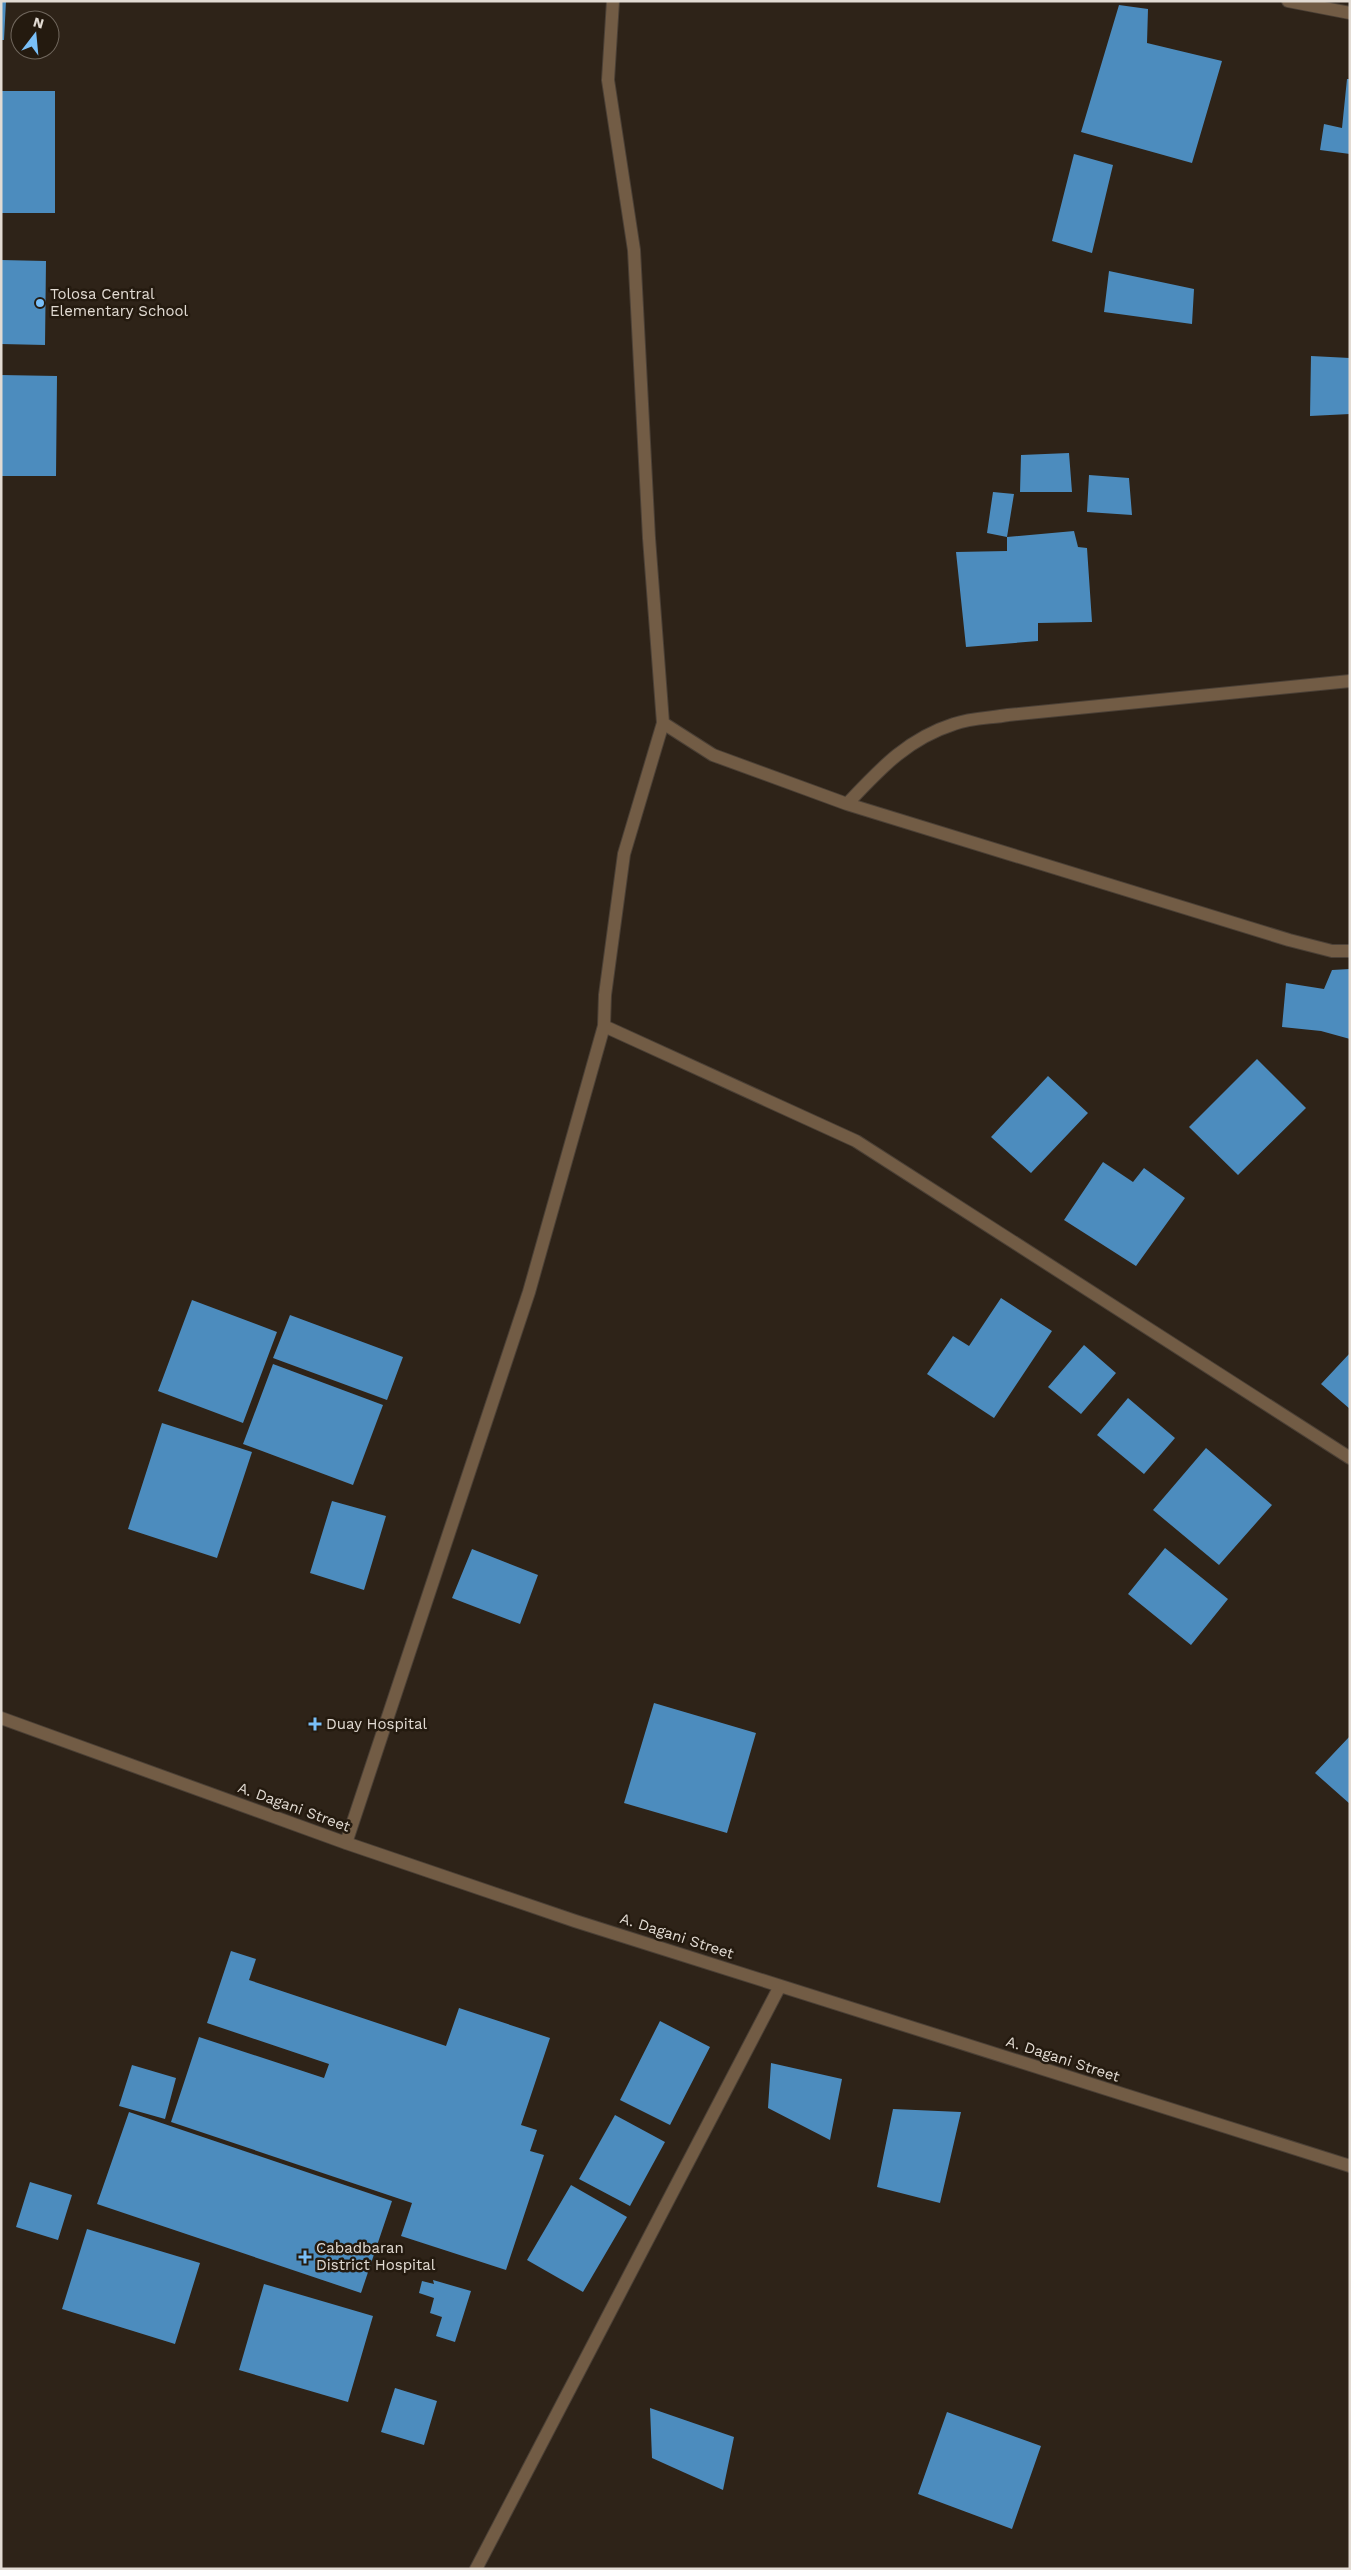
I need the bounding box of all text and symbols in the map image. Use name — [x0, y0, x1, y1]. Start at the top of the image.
north arrow — [10, 10, 60, 60]
text: N — [31, 13, 46, 32]
place label: Tolosa Central Elementary School — [50, 285, 189, 320]
marker: Tolosa Central Elementary School — [34, 297, 46, 309]
place label: Duay Hospital — [326, 1715, 428, 1733]
marker: Duay Hospital — [308, 1717, 322, 1731]
street label: A. Dagani Street — [235, 1778, 353, 1836]
street label: A. Dagani Street — [618, 1909, 737, 1963]
street label: A. Dagani Street — [1004, 2032, 1123, 2086]
place label: Cabadbaran District Hospital — [316, 2239, 436, 2274]
marker: Cabadbaran District Hospital — [298, 2250, 312, 2264]

